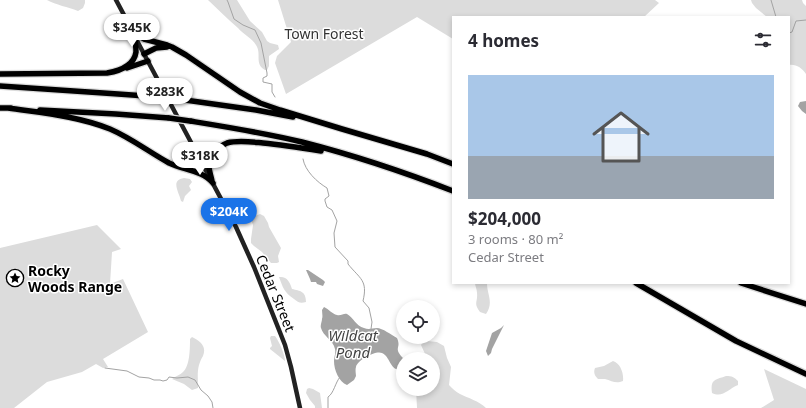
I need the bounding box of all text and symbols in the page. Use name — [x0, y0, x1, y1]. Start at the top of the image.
pin: $345K — [104, 14, 160, 48]
text: $345K — [113, 18, 151, 36]
park label: Town Forest — [284, 24, 364, 43]
text: 4 homes — [468, 29, 539, 52]
icon: filters — [752, 29, 774, 51]
pin: $283K — [137, 78, 193, 112]
text: $283K — [146, 82, 184, 100]
icon: home — [585, 101, 657, 173]
pin: $318K — [172, 142, 228, 176]
text: $318K — [181, 146, 219, 164]
pin: $204K — [201, 198, 257, 232]
text: $204K — [210, 202, 248, 220]
text: $204,000 — [468, 207, 541, 230]
text: 3 rooms · 80 m² — [468, 230, 563, 248]
text: Cedar Street — [468, 248, 544, 266]
street label: Cedar Street — [252, 252, 300, 334]
place label: Rocky Woods Range — [28, 261, 122, 296]
place icon: Rocky Woods Range — [5, 268, 25, 288]
map controls — [396, 300, 440, 396]
button: locate — [396, 300, 440, 344]
water label: Wildcat Pond — [328, 325, 379, 362]
button: layers — [396, 352, 440, 396]

